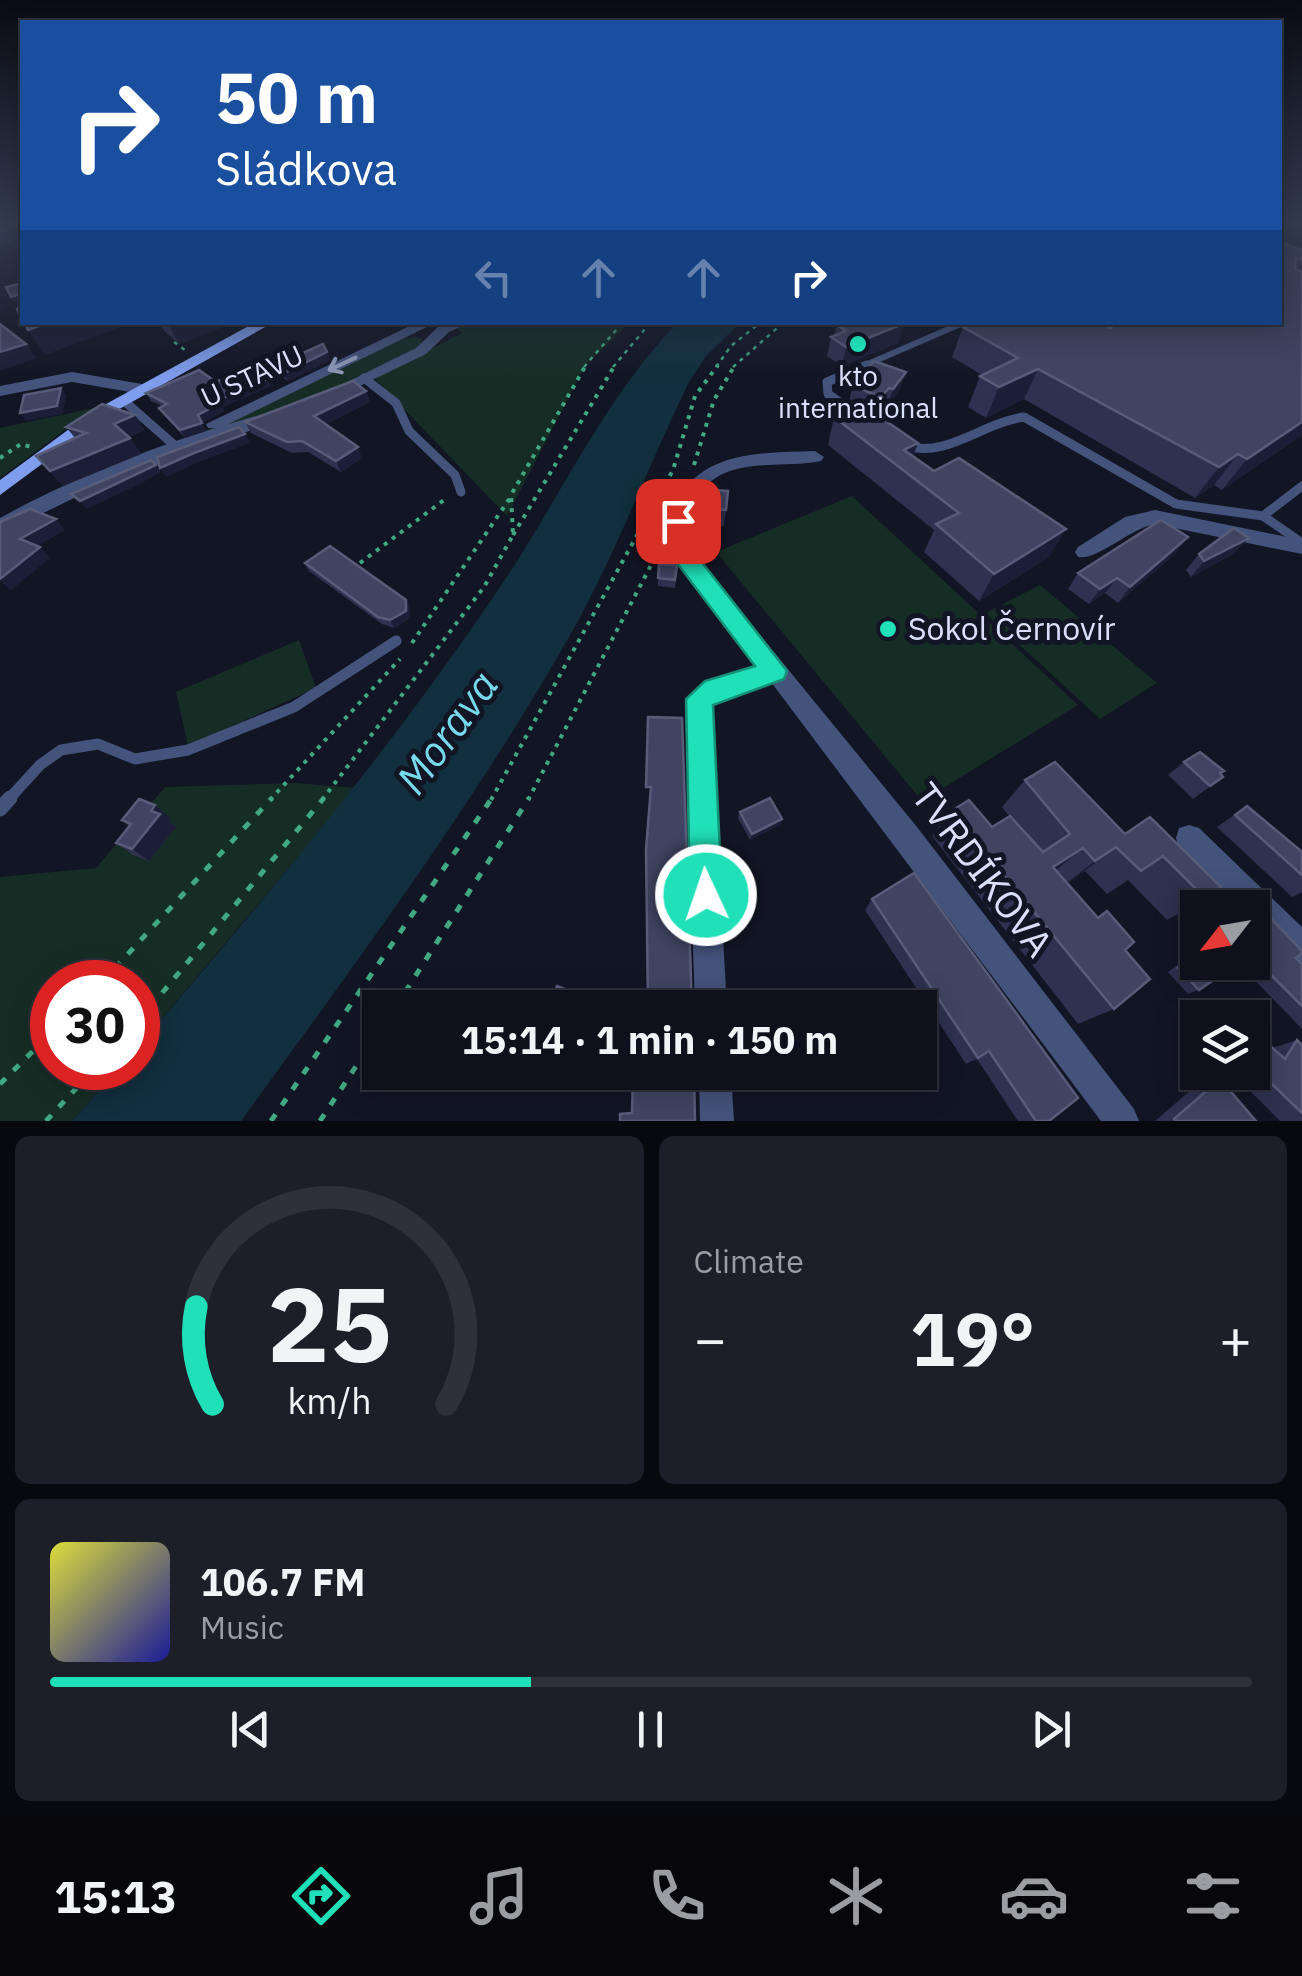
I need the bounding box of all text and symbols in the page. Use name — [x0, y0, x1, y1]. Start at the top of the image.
text: 50 m — [215, 51, 378, 142]
icon: right — [50, 60, 180, 190]
text: Sládkova — [215, 139, 397, 197]
icon: left — [466, 250, 521, 305]
icon: ahead — [571, 250, 626, 305]
icon: ahead — [676, 250, 731, 305]
icon: right — [781, 250, 836, 305]
marker: kto international — [847, 333, 869, 355]
street label: U STAVU — [195, 336, 309, 415]
one-way arrow — [327, 356, 357, 375]
place label: kto international — [778, 357, 938, 426]
pin — [636, 479, 721, 564]
icon: arrive — [651, 494, 706, 549]
place label: Sokol Černovír — [908, 607, 1116, 649]
marker: Sokol Černovír — [877, 618, 899, 640]
water label: Morava — [383, 659, 510, 804]
street label: TVRDÍKOVA — [902, 772, 1065, 966]
position arrow — [654, 843, 758, 947]
north arrow — [1180, 890, 1270, 980]
map controls — [1180, 890, 1270, 1090]
speed limit sign: 30 — [30, 960, 160, 1090]
button: layers — [1180, 1000, 1270, 1090]
text: 15:14 · 1 min · 150 m — [461, 1015, 838, 1064]
text: Climate — [694, 1240, 804, 1282]
text: 25 — [267, 1255, 392, 1391]
text: 19° — [910, 1289, 1035, 1387]
text: − — [694, 1303, 727, 1374]
text: + — [1219, 1303, 1252, 1374]
text: km/h — [287, 1377, 371, 1424]
text: 106.7 FM — [200, 1557, 365, 1606]
text: Music — [200, 1606, 284, 1648]
icon: previous — [223, 1702, 278, 1757]
icon: pause — [623, 1702, 678, 1757]
icon: next — [1024, 1702, 1079, 1757]
icon: directions — [286, 1861, 356, 1931]
icon: music — [464, 1861, 534, 1931]
icon: phone — [642, 1861, 712, 1931]
icon: climate — [821, 1861, 891, 1931]
icon: car — [999, 1861, 1069, 1931]
icon: filters — [1178, 1861, 1248, 1931]
text: 15:13 — [54, 1867, 177, 1925]

